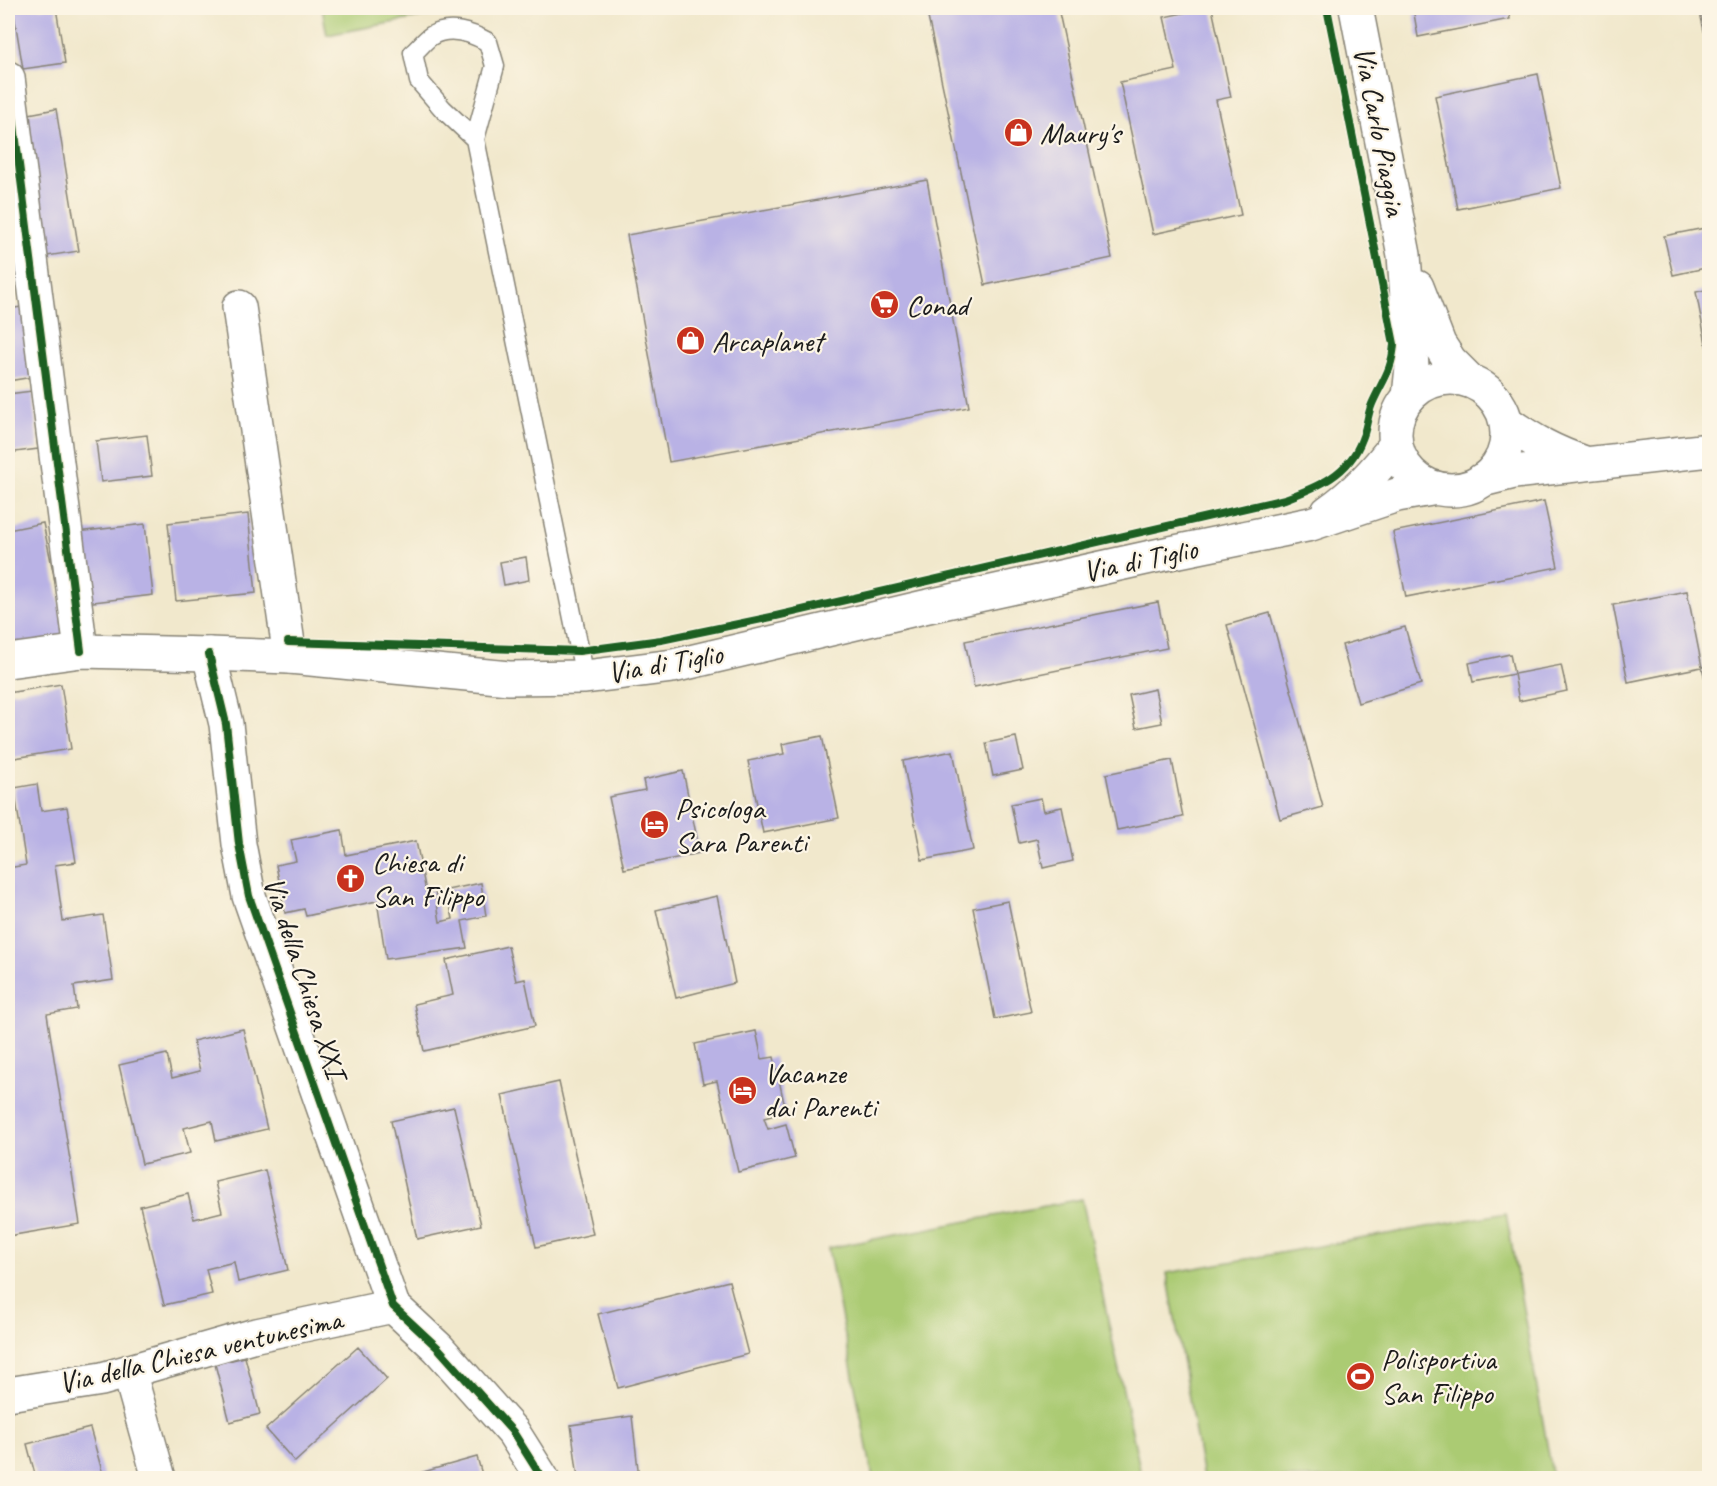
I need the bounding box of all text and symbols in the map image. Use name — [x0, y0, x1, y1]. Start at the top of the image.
street label: Via Carlo Piaggia — [1345, 43, 1415, 221]
place label: Maury's — [1040, 114, 1123, 152]
shop icon: Maury's — [1003, 117, 1035, 149]
place label: Conad — [906, 286, 972, 324]
supermarket icon: Conad — [869, 289, 901, 321]
place label: Arcaplanet — [712, 322, 827, 360]
shop icon: Arcaplanet — [675, 325, 707, 357]
street label: Via di Tiglio — [1080, 529, 1202, 591]
street label: Via di Tiglio — [605, 634, 727, 692]
place label: Psicologa Sara Parenti — [675, 789, 810, 861]
hotel icon: Psicologa Sara Parenti — [638, 809, 670, 841]
place label: Chiesa di San Filippo — [372, 843, 485, 915]
church icon: Chiesa di San Filippo — [335, 863, 367, 895]
street label: Via della Chiesa XXI — [255, 872, 358, 1089]
place label: Vacanze dai Parenti — [764, 1054, 880, 1126]
hotel icon: Vacanze dai Parenti — [727, 1074, 759, 1106]
street label: Via della Chiesa ventunesima — [55, 1299, 348, 1402]
place label: Polisportiva San Filippo — [1381, 1340, 1498, 1412]
sports icon: Polisportiva San Filippo — [1344, 1360, 1376, 1392]

